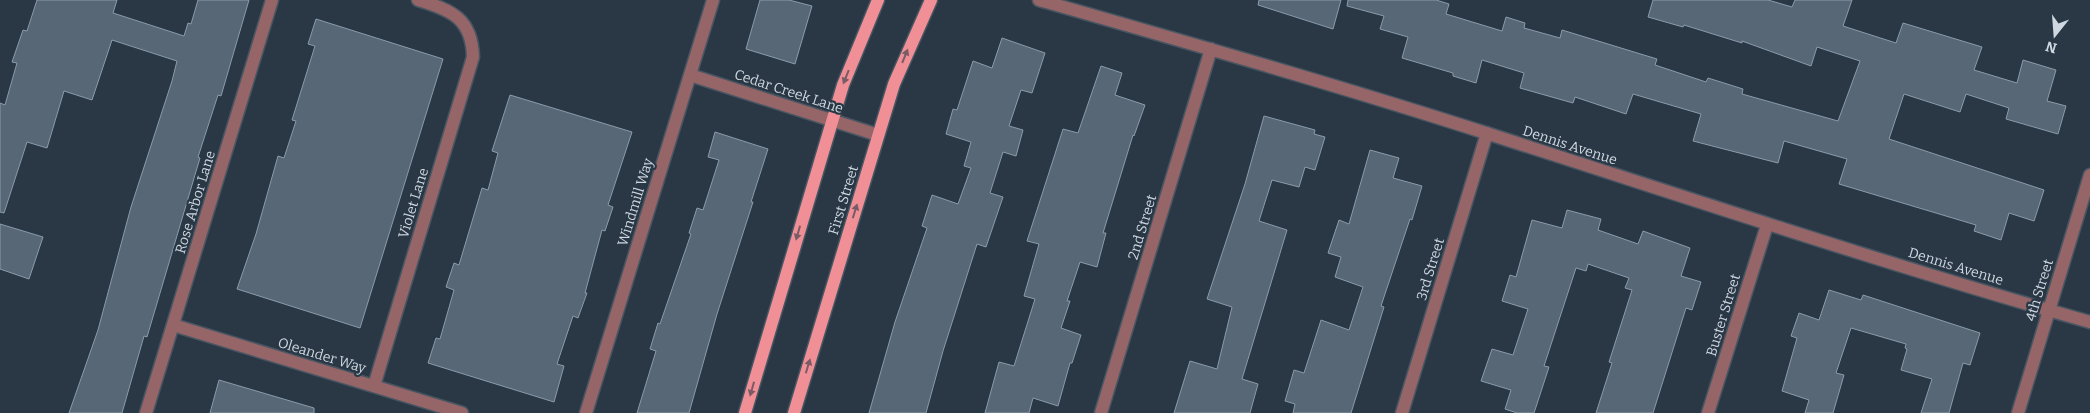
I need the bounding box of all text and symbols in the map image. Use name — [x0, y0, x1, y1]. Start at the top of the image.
north arrow — [2030, 10, 2080, 60]
text: N — [2044, 37, 2059, 57]
one-way arrow — [902, 49, 910, 63]
street label: Cedar Creek Lane — [732, 66, 845, 117]
one-way arrow — [842, 70, 850, 85]
street label: Dennis Avenue — [1521, 122, 1619, 169]
street label: Rose Arbor Lane — [172, 149, 219, 256]
street label: Windmill Way — [614, 155, 657, 248]
street label: First Street — [825, 163, 862, 237]
street label: Violet Lane — [395, 166, 432, 240]
street label: 2nd Street — [1125, 193, 1160, 262]
one-way arrow — [852, 203, 860, 218]
one-way arrow — [794, 225, 802, 240]
street label: 3rd Street — [1413, 236, 1448, 302]
street label: Dennis Avenue — [1906, 244, 2005, 289]
street label: 4th Street — [2022, 257, 2057, 323]
street label: Buster Street — [1703, 272, 1744, 358]
street label: Oleander Way — [276, 334, 369, 377]
one-way arrow — [805, 359, 813, 374]
one-way arrow — [748, 381, 756, 396]

